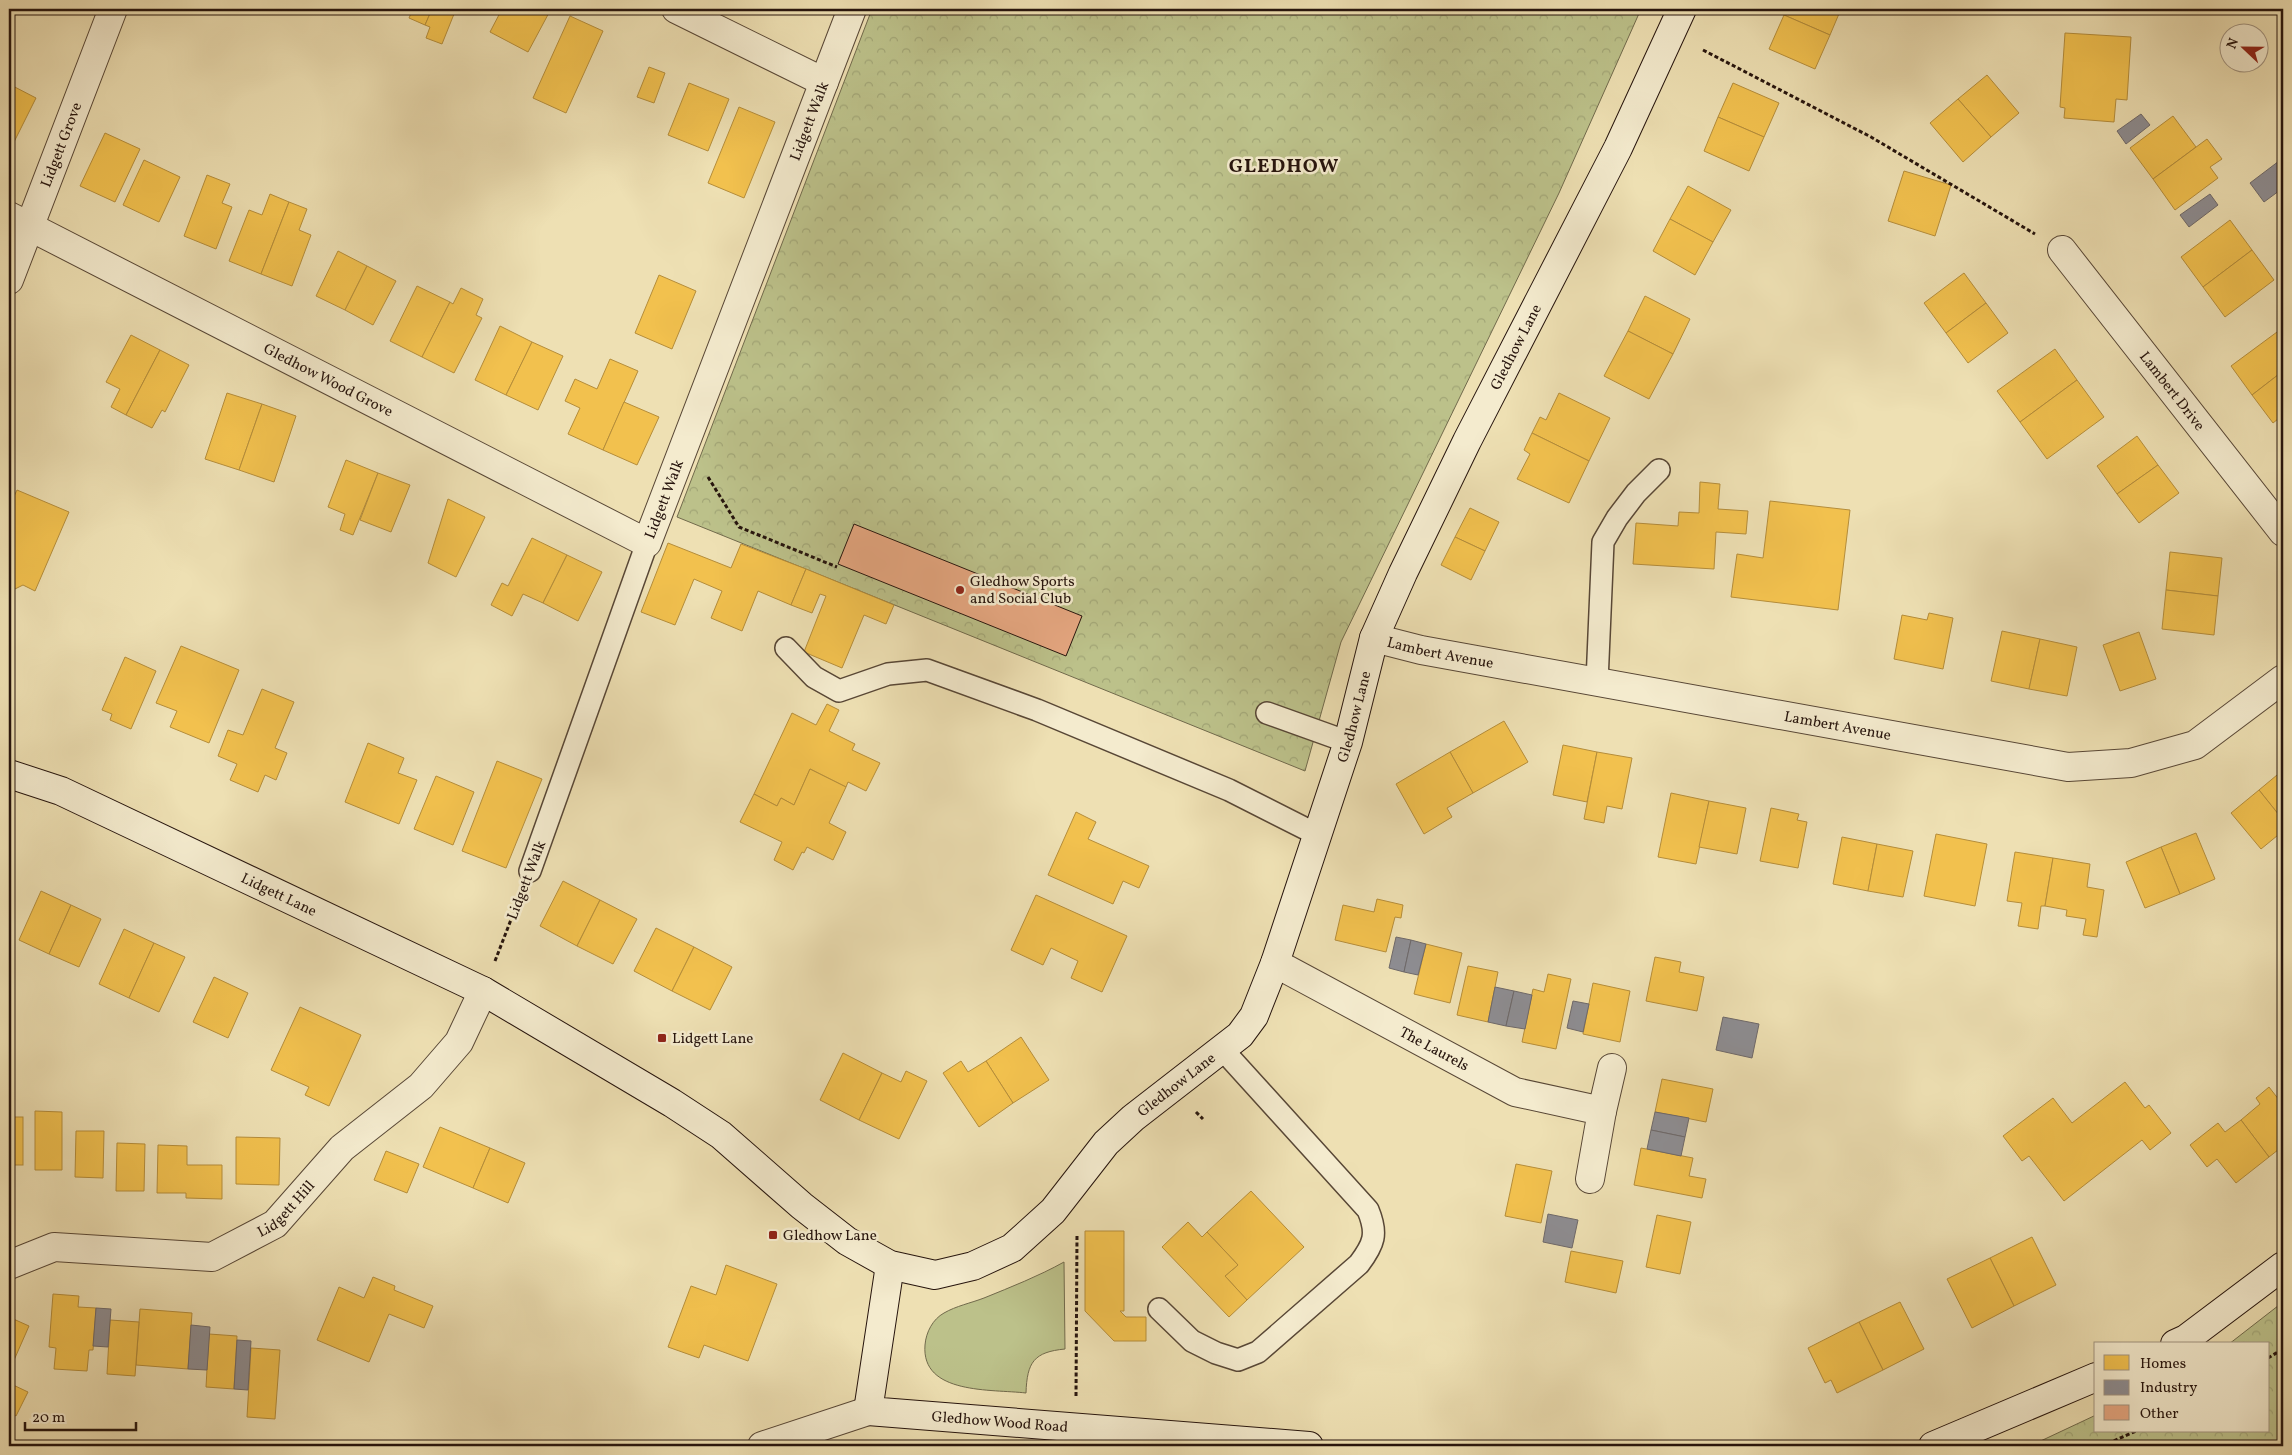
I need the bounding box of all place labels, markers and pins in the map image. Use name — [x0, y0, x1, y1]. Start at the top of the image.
place label: Gledhow Sports and Social Club — [970, 572, 1075, 610]
marker: Gledhow Sports and Social Club — [954, 584, 966, 596]
place label: Lidgett Lane — [672, 1029, 753, 1050]
marker: Lidgett Lane — [656, 1032, 668, 1044]
place label: Gledhow Lane — [783, 1226, 877, 1247]
marker: Gledhow Lane — [767, 1229, 779, 1241]

